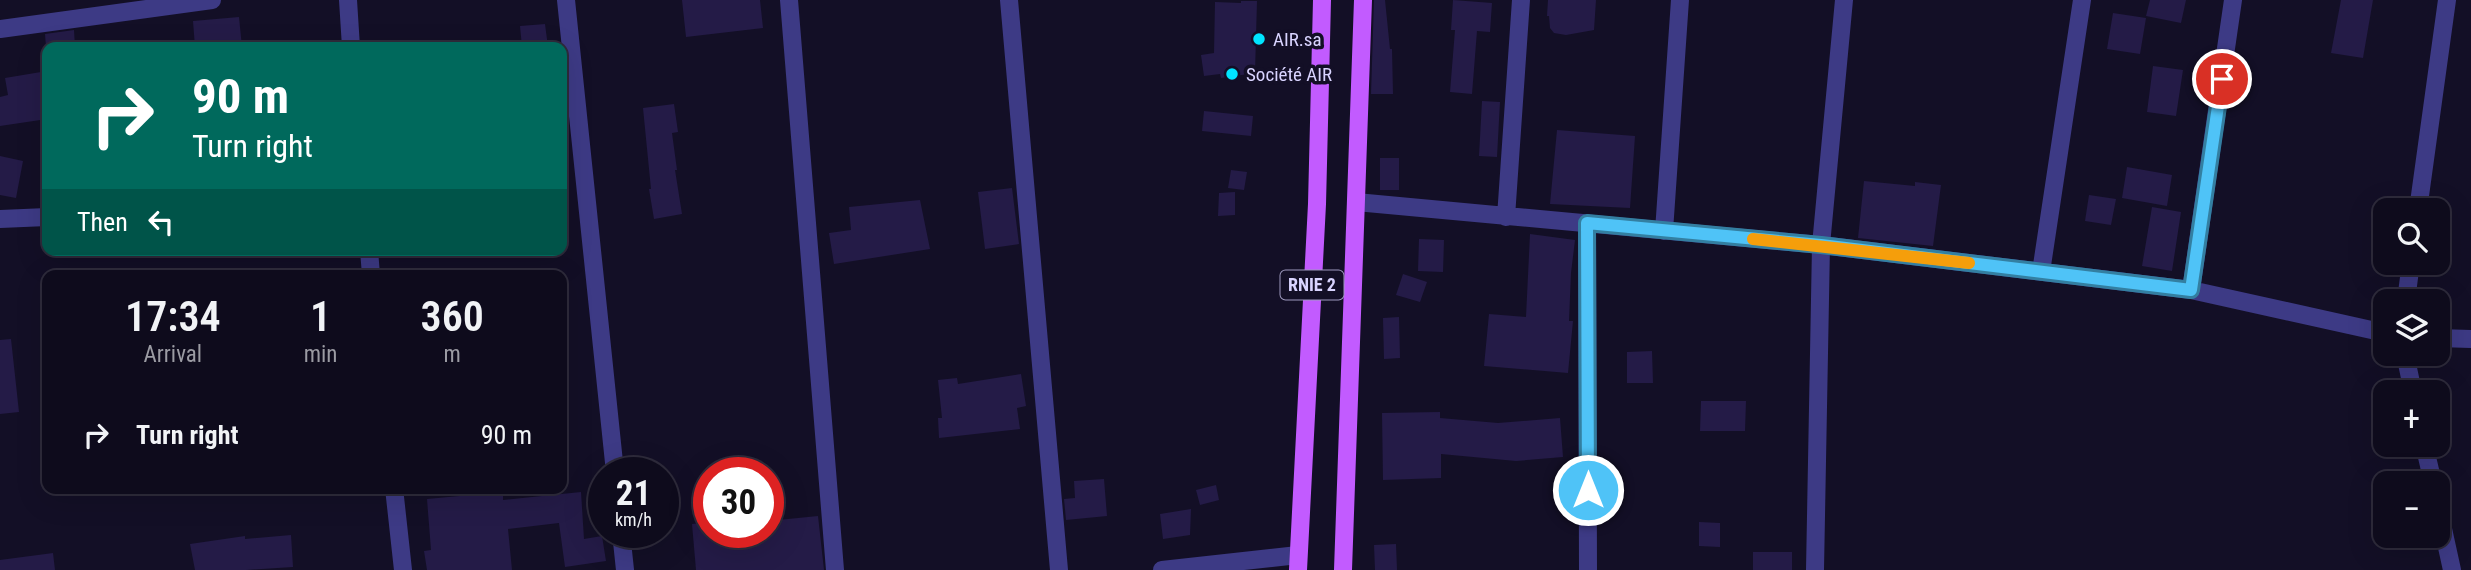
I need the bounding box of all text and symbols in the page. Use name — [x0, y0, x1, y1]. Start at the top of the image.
place label: AIR.sa — [1273, 28, 1322, 51]
marker: AIR.sa — [1251, 31, 1267, 47]
pin — [2192, 49, 2252, 109]
icon: arrive — [2203, 60, 2241, 98]
place label: Société AIR — [1246, 63, 1332, 86]
marker: Société AIR — [1224, 66, 1240, 82]
text: 90 m — [192, 68, 289, 125]
icon: right — [77, 70, 168, 161]
text: Turn right — [192, 127, 313, 165]
map controls — [2373, 198, 2450, 548]
button: search — [2373, 198, 2450, 275]
icon: left — [142, 203, 180, 241]
text: Then — [77, 207, 128, 237]
road number: RNIE 2 — [1280, 270, 1344, 300]
button: layers — [2373, 289, 2450, 366]
text: 17:34 — [125, 292, 221, 341]
text: 1 — [310, 292, 331, 341]
text: 360 — [421, 292, 484, 341]
text: Arrival — [144, 341, 202, 368]
text: min — [304, 341, 337, 368]
text: m — [444, 341, 461, 368]
button: + — [2373, 380, 2450, 457]
icon: right — [77, 416, 115, 454]
text: Turn right — [136, 420, 238, 450]
text: 90 m — [481, 420, 532, 450]
position arrow — [1551, 453, 1625, 527]
speed limit sign: 30 — [693, 457, 784, 548]
button: − — [2373, 471, 2450, 548]
text: 21 — [616, 473, 651, 514]
text: km/h — [615, 509, 652, 530]

